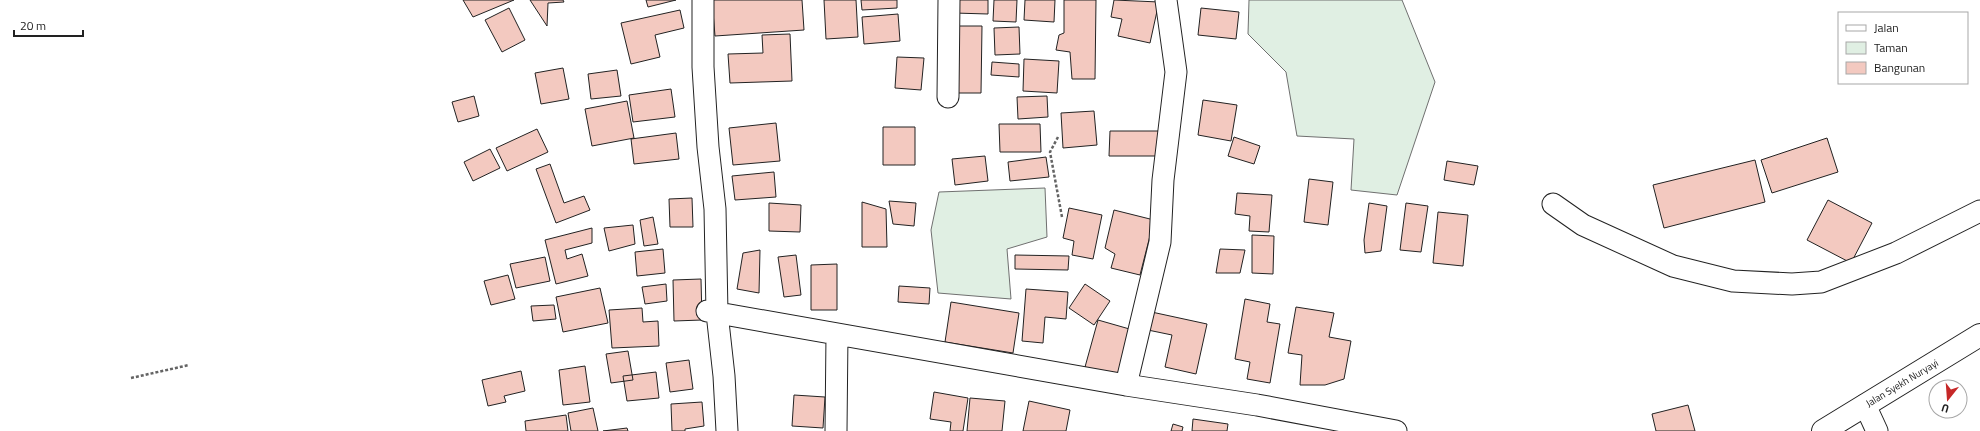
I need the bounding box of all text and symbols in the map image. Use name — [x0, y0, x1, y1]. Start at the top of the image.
scale bar — [14, 12, 83, 38]
legend — [1838, 12, 1968, 84]
text: 20 m — [20, 16, 46, 35]
text: Jalan — [1874, 18, 1899, 37]
text: Taman — [1874, 38, 1908, 57]
text: Bangunan — [1874, 58, 1925, 77]
street label: Jalan Syekh Nuryayi — [1863, 355, 1941, 411]
north arrow — [1928, 379, 1968, 419]
text: U — [1939, 400, 1951, 417]

